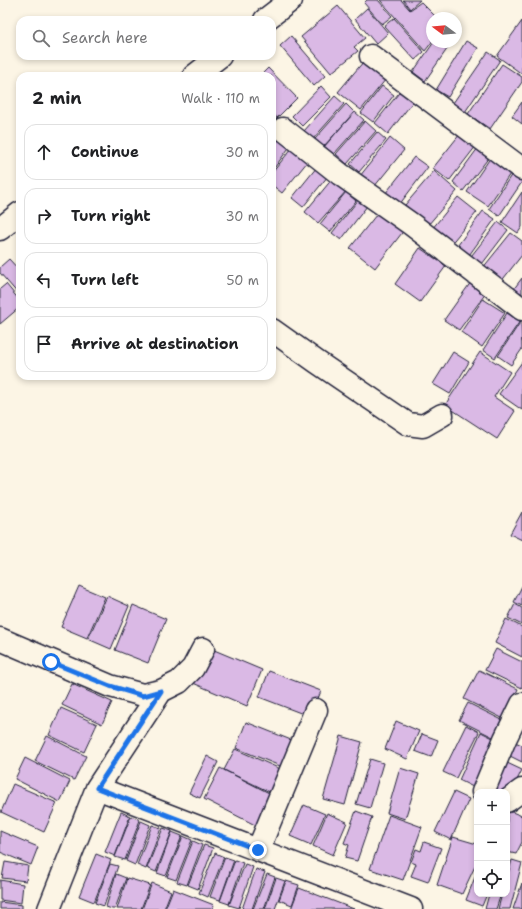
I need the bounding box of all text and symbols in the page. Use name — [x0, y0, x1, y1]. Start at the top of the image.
north arrow — [426, 12, 462, 48]
search box — [16, 16, 276, 60]
icon: search — [30, 27, 52, 49]
text: Search here — [62, 28, 148, 48]
text: 2 min — [32, 87, 82, 109]
text: Walk · 110 m — [181, 90, 260, 107]
icon: ahead — [33, 141, 55, 163]
text: Continue — [71, 142, 139, 162]
text: 30 m — [225, 144, 259, 161]
icon: right — [33, 205, 55, 227]
text: Turn right — [71, 206, 151, 226]
text: 30 m — [225, 208, 259, 225]
icon: left — [33, 269, 55, 291]
text: Turn left — [71, 270, 139, 290]
text: 50 m — [226, 272, 259, 289]
icon: arrive — [33, 333, 55, 355]
text: Arrive at destination — [71, 334, 239, 354]
route start — [42, 653, 60, 671]
map controls — [474, 789, 510, 897]
button: + — [474, 789, 510, 825]
button: − — [474, 825, 510, 861]
route end — [249, 841, 267, 859]
button: locate — [474, 861, 510, 897]

